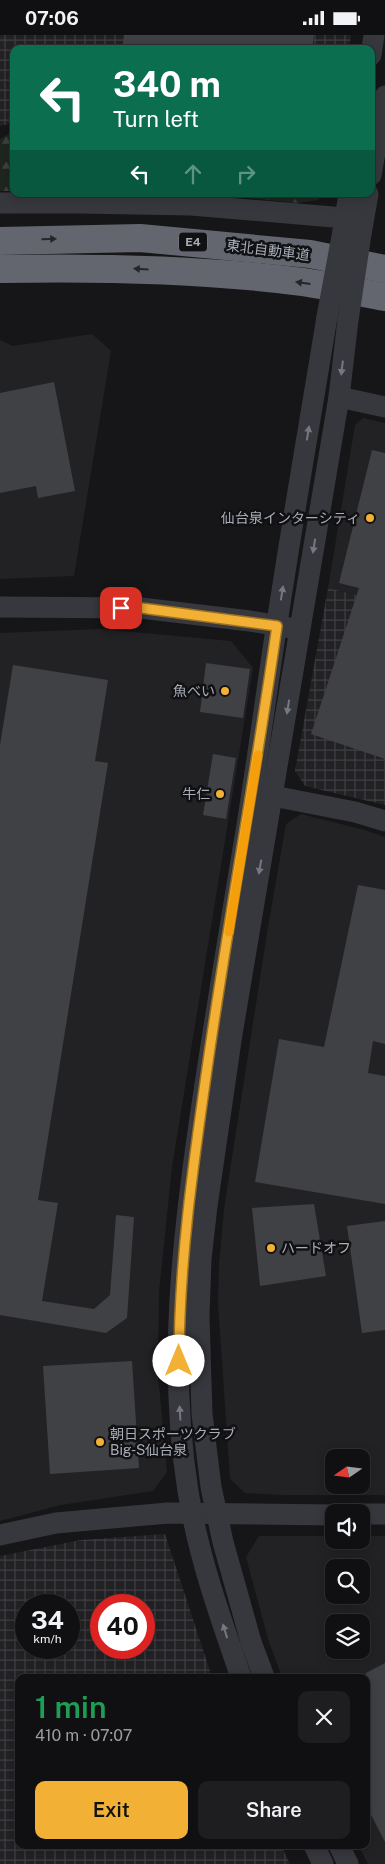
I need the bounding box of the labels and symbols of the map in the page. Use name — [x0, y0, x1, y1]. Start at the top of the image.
road number: E4 — [179, 233, 207, 251]
one-way arrow — [41, 235, 57, 243]
street label: 東北自動車道 — [225, 237, 311, 263]
one-way arrow — [132, 264, 148, 272]
one-way arrow — [294, 278, 310, 286]
one-way arrow — [338, 361, 346, 377]
one-way arrow — [305, 424, 313, 440]
place label: 仙台泉インターシティ — [221, 510, 360, 526]
marker: 仙台泉インターシティ — [364, 512, 376, 524]
one-way arrow — [310, 539, 318, 555]
one-way arrow — [278, 585, 286, 601]
pin — [100, 587, 142, 629]
place label: 魚べい — [173, 683, 215, 699]
marker: 魚べい — [219, 685, 231, 697]
one-way arrow — [283, 699, 291, 715]
place label: 牛仁 — [182, 786, 210, 802]
marker: 牛仁 — [214, 788, 226, 800]
one-way arrow — [256, 859, 264, 875]
place label: ハードオフ — [281, 1240, 351, 1256]
marker: ハードオフ — [265, 1242, 277, 1254]
position arrow — [152, 1334, 204, 1386]
one-way arrow — [176, 1405, 184, 1421]
place label: 朝日スポーツクラブ Big-S仙台泉 — [110, 1426, 236, 1458]
marker: 朝日スポーツクラブ Big-S仙台泉 — [94, 1436, 106, 1448]
north arrow — [325, 1449, 370, 1494]
speed limit sign: 40 — [90, 1594, 155, 1659]
one-way arrow — [221, 1624, 229, 1639]

